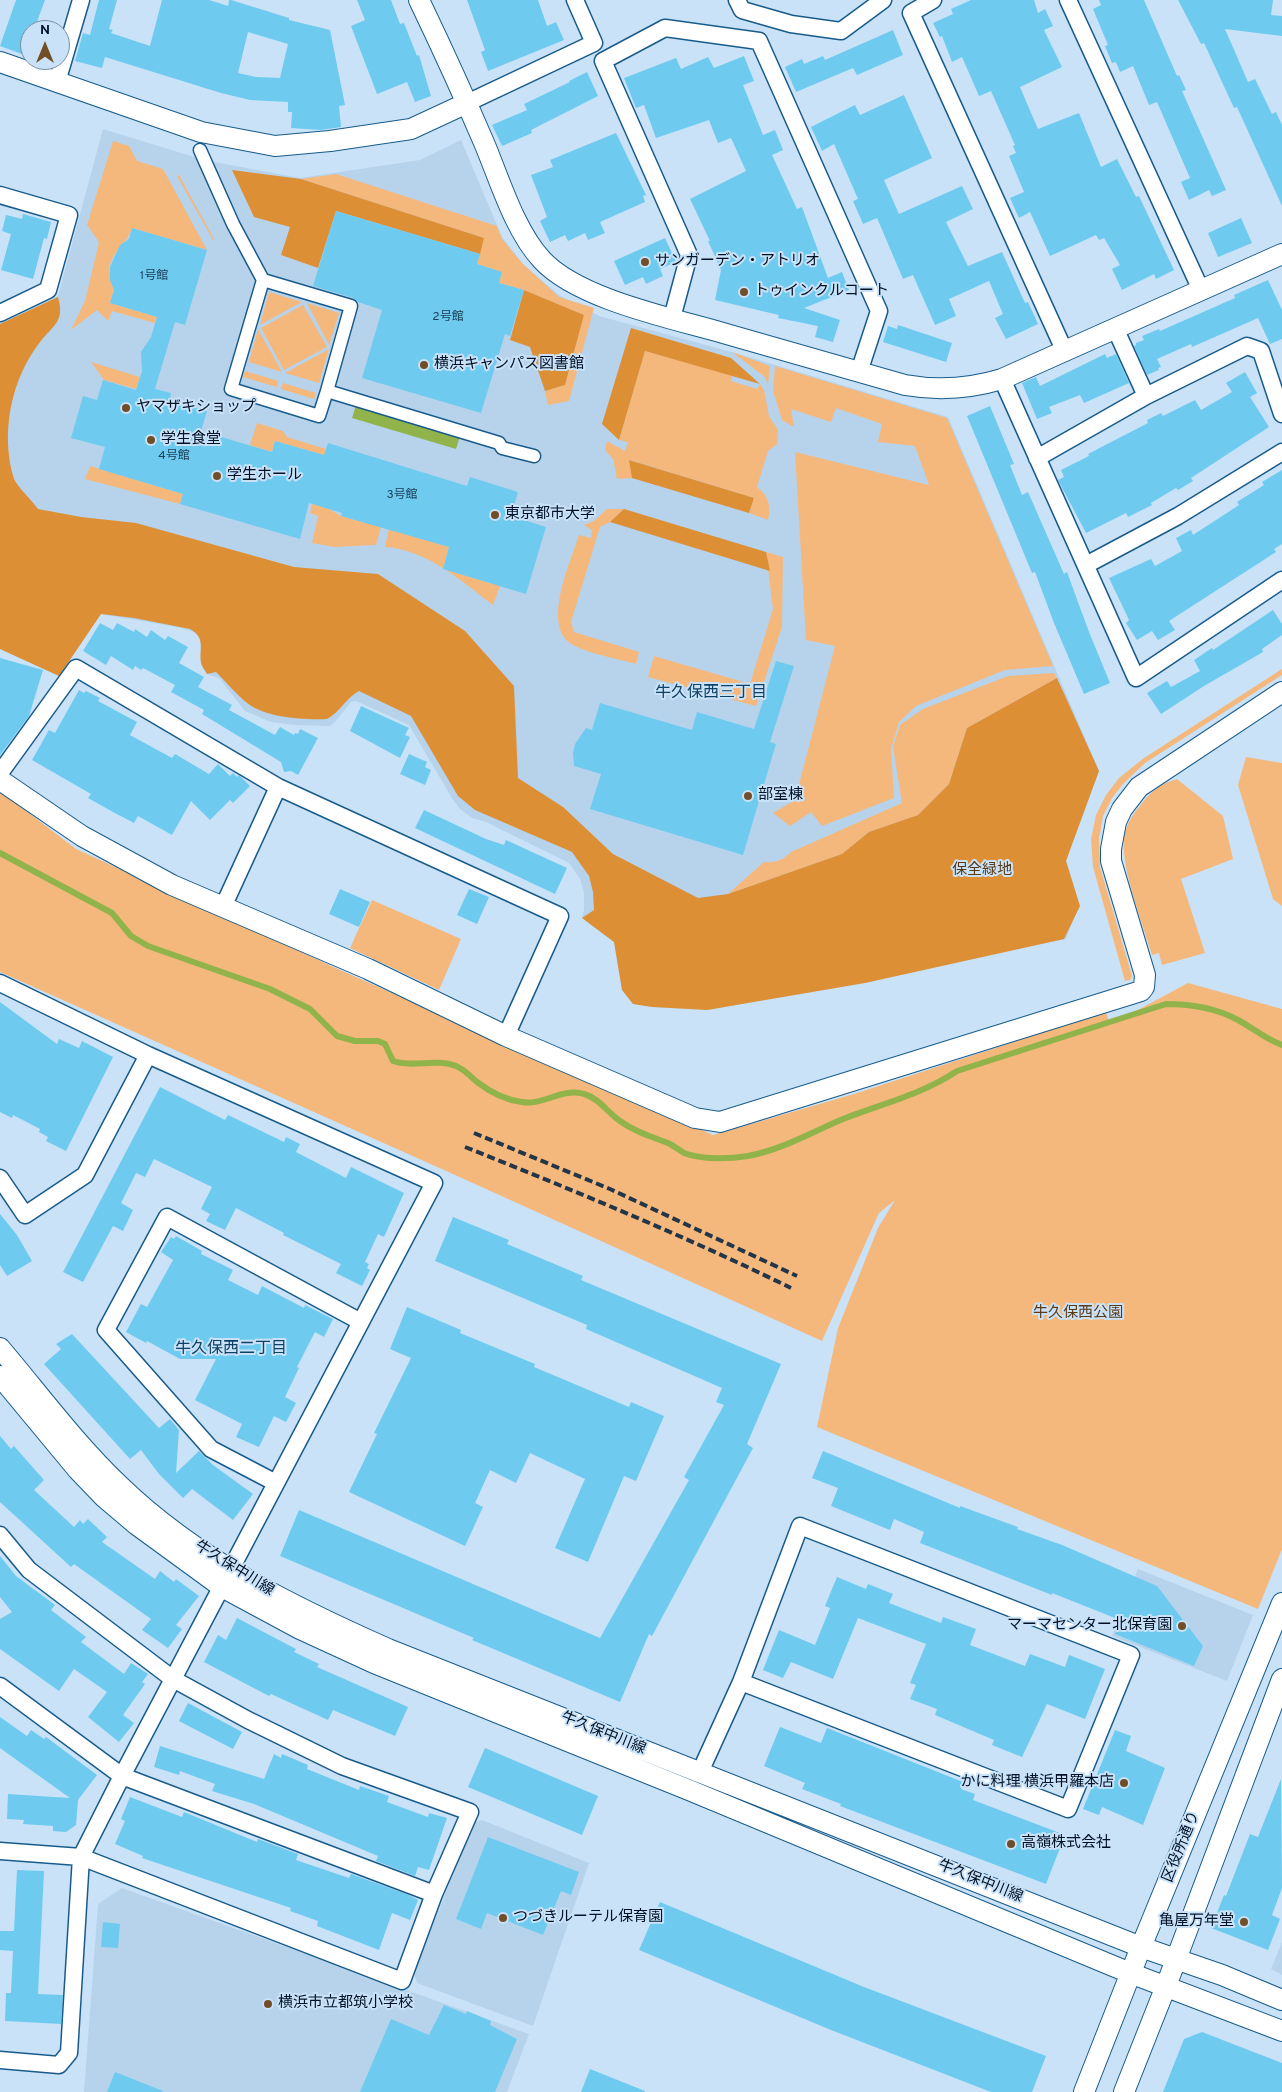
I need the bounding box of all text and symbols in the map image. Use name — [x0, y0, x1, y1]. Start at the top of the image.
north arrow — [20, 20, 70, 70]
text: N — [40, 22, 50, 39]
place label: サンガーデン・アトリオ — [655, 253, 820, 271]
marker: サンガーデン・アトリオ — [639, 256, 651, 268]
house number: 1号館 — [140, 270, 168, 284]
place label: トゥインクルコート — [754, 283, 889, 301]
marker: トゥインクルコート — [738, 286, 750, 298]
house number: 2号館 — [432, 311, 464, 325]
place label: 横浜キャンパス図書館 — [434, 356, 584, 374]
marker: 横浜キャンパス図書館 — [418, 359, 430, 371]
place label: ヤマザキショップ — [136, 399, 256, 417]
marker: ヤマザキショップ — [120, 402, 132, 414]
place label: 学生食堂 — [161, 431, 221, 449]
marker: 学生食堂 — [145, 434, 157, 446]
house number: 4号館 — [158, 450, 190, 464]
place label: 学生ホール — [227, 467, 302, 485]
marker: 学生ホール — [211, 470, 223, 482]
house number: 3号館 — [386, 489, 418, 503]
place label: 東京都市大学 — [505, 506, 595, 524]
marker: 東京都市大学 — [489, 509, 501, 521]
district label: 牛久保西三丁目 — [655, 684, 767, 704]
place label: 部室棟 — [758, 787, 803, 805]
marker: 部室棟 — [742, 790, 754, 802]
park label: 保全緑地 — [952, 862, 1012, 880]
park label: 牛久保西公園 — [1033, 1305, 1123, 1323]
district label: 牛久保西二丁目 — [175, 1340, 287, 1360]
street label: 牛久保中川線 — [191, 1538, 277, 1600]
place label: マーマセンター北保育園 — [1007, 1617, 1172, 1635]
marker: マーマセンター北保育園 — [1176, 1620, 1188, 1632]
street label: 牛久保中川線 — [558, 1709, 648, 1759]
place label: かに料理 横浜甲羅本店 — [960, 1774, 1114, 1792]
marker: かに料理 横浜甲羅本店 — [1118, 1777, 1130, 1789]
street label: 区役所通り — [1160, 1809, 1204, 1885]
place label: 高嶺株式会社 — [1021, 1835, 1111, 1853]
marker: 高嶺株式会社 — [1005, 1838, 1017, 1850]
street label: 牛久保中川線 — [935, 1857, 1025, 1907]
place label: つづきルーテル保育園 — [513, 1909, 663, 1927]
marker: つづきルーテル保育園 — [497, 1912, 509, 1924]
place label: 亀屋万年堂 — [1159, 1913, 1234, 1931]
marker: 亀屋万年堂 — [1238, 1916, 1250, 1928]
place label: 横浜市立都筑小学校 — [278, 1995, 413, 2013]
marker: 横浜市立都筑小学校 — [262, 1998, 274, 2010]

